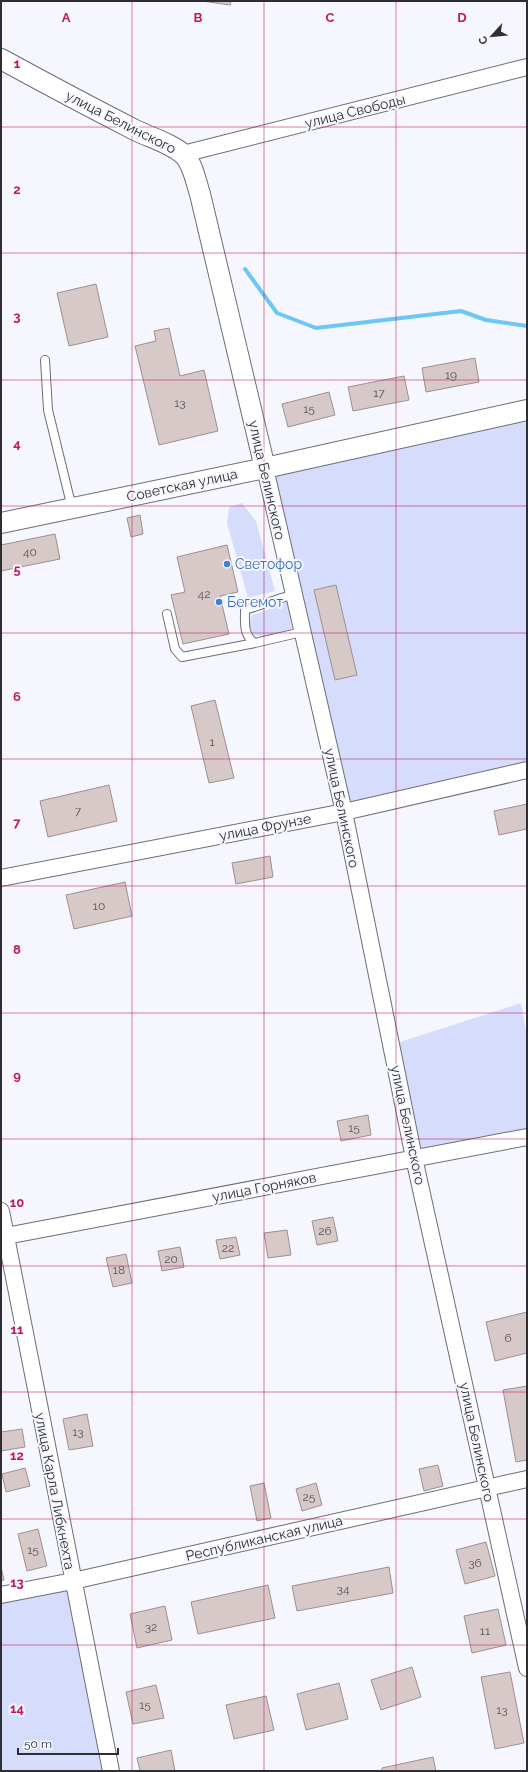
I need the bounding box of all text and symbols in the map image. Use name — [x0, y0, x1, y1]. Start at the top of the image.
text: A — [62, 10, 71, 25]
text: B — [194, 10, 203, 25]
text: C — [326, 10, 335, 25]
text: D — [457, 10, 467, 25]
north arrow — [472, 16, 512, 56]
text: С — [476, 34, 491, 47]
text: 1 — [14, 56, 21, 71]
street label: улица Белинского — [63, 87, 179, 157]
street label: улица Свободы — [303, 91, 407, 131]
text: 2 — [13, 182, 21, 197]
text: 3 — [13, 309, 21, 324]
house number: 19 — [445, 368, 457, 382]
house number: 17 — [373, 386, 385, 400]
house number: 13 — [174, 396, 186, 410]
house number: 15 — [303, 402, 315, 416]
street label: улица Белинского — [245, 419, 289, 541]
text: 4 — [13, 436, 21, 451]
street label: Советская улица — [125, 465, 239, 505]
house number: 40 — [23, 545, 37, 559]
place label: Светофор — [235, 556, 302, 572]
marker: Светофор — [222, 559, 232, 569]
text: 5 — [13, 562, 21, 577]
house number: 42 — [198, 587, 210, 601]
place label: Бегемот — [227, 594, 283, 610]
marker: Бегемот — [214, 597, 224, 607]
text: 6 — [13, 689, 21, 704]
house number: 1 — [209, 735, 215, 749]
street label: улица Белинского — [322, 747, 362, 869]
house number: 7 — [75, 804, 82, 818]
street label: улица Фрунзе — [218, 810, 312, 844]
text: 7 — [13, 815, 21, 830]
house number: 10 — [93, 899, 105, 913]
text: 8 — [13, 942, 21, 957]
street label: улица Белинского — [388, 1064, 428, 1186]
text: 9 — [13, 1068, 21, 1083]
house number: 15 — [348, 1121, 360, 1135]
street label: улица Горняков — [211, 1169, 317, 1205]
text: 10 — [10, 1195, 24, 1210]
house number: 26 — [318, 1224, 332, 1238]
house number: 22 — [222, 1241, 234, 1255]
house number: 20 — [164, 1252, 178, 1266]
house number: 18 — [113, 1263, 125, 1277]
text: 11 — [11, 1322, 24, 1337]
house number: 6 — [504, 1331, 512, 1345]
street label: улица Белинского — [457, 1381, 497, 1503]
street label: улица Карла Либкнехта — [32, 1411, 78, 1571]
house number: 13 — [72, 1425, 84, 1439]
text: 12 — [10, 1448, 24, 1463]
house number: 25 — [303, 1490, 316, 1504]
street label: Республиканская улица — [184, 1512, 344, 1564]
house number: 15 — [27, 1543, 39, 1557]
house number: 36 — [468, 1556, 482, 1570]
text: 13 — [10, 1575, 24, 1590]
house number: 34 — [337, 1582, 350, 1596]
house number: 32 — [145, 1620, 157, 1634]
house number: 11 — [480, 1624, 490, 1638]
house number: 15 — [139, 1698, 151, 1712]
text: 14 — [10, 1701, 24, 1716]
house number: 13 — [496, 1703, 508, 1717]
scale bar — [18, 1730, 118, 1756]
text: 50 m — [24, 1737, 52, 1751]

